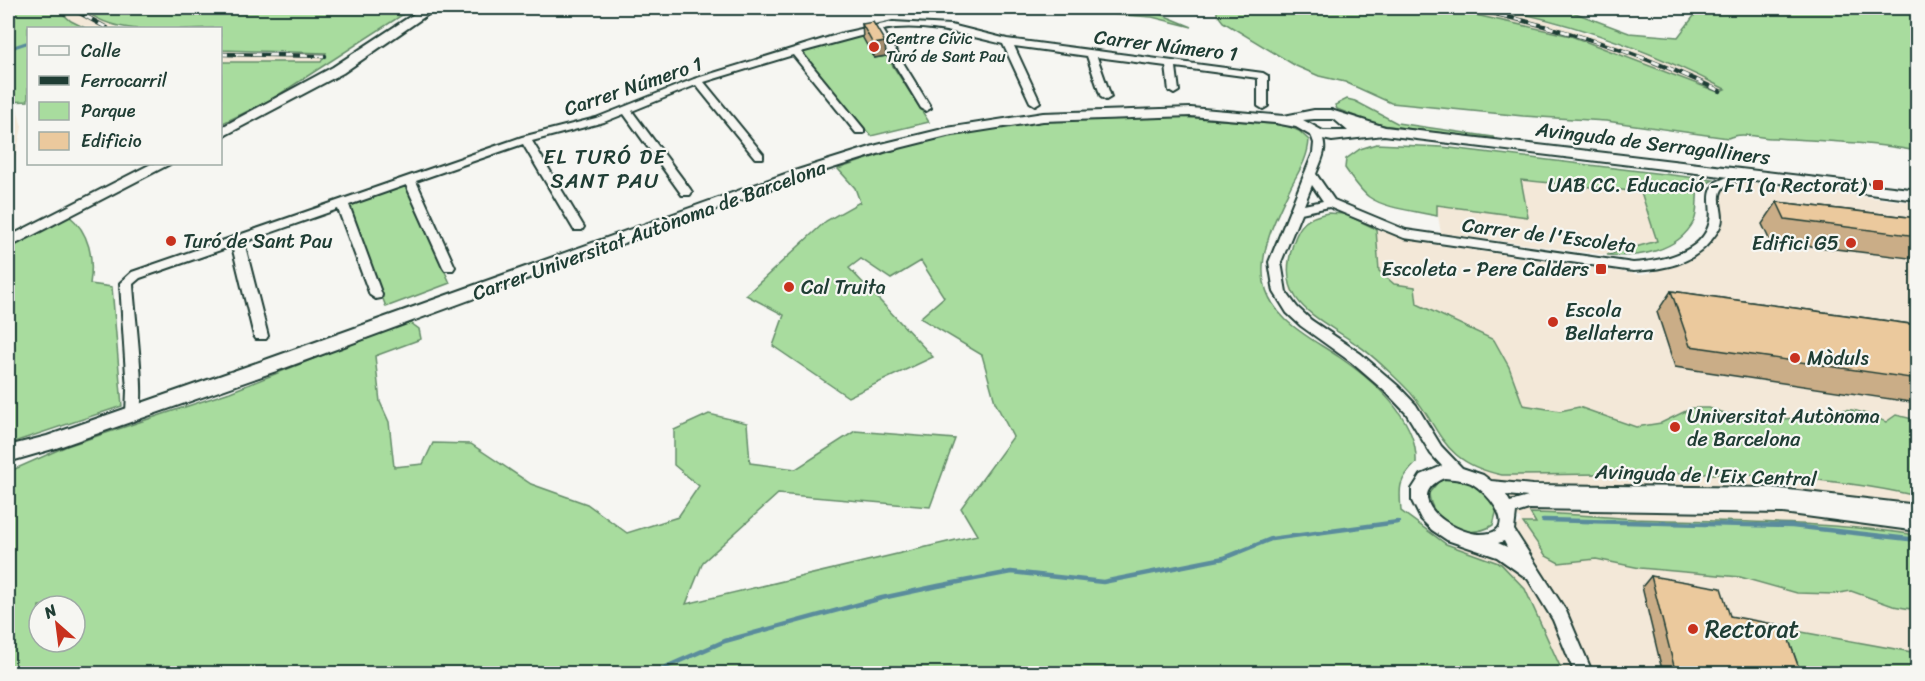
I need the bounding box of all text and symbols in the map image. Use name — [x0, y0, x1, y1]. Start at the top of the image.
street label: Carrer Número 1 — [1092, 19, 1240, 72]
place label: Centre Cívic Turó de Sant Pau — [886, 24, 1006, 71]
legend — [27, 27, 222, 165]
text: Calle — [81, 35, 121, 67]
marker: Centre Cívic Turó de Sant Pau — [867, 40, 881, 54]
street label: Carrer Número 1 — [559, 46, 707, 127]
text: Ferrocarril — [81, 65, 168, 97]
text: Parque — [81, 95, 136, 127]
street label: Avinguda de Serragalliners — [1533, 112, 1773, 175]
text: Edificio — [81, 125, 142, 157]
district label: EL TURÓ DE SANT PAU — [543, 138, 667, 200]
street label: Carrer Universitat Autònoma de Barcelona — [467, 150, 832, 311]
place label: UAB CC. Educació - FTI (a Rectorat) — [1548, 168, 1867, 203]
marker: UAB CC. Educació - FTI (a Rectorat) — [1871, 178, 1885, 192]
street label: Carrer de l'Escoleta — [1460, 207, 1638, 264]
place label: Turó de Sant Pau — [183, 224, 333, 259]
place label: Edifici G5 — [1752, 226, 1839, 261]
marker: Turó de Sant Pau — [164, 234, 178, 248]
marker: Edifici G5 — [1844, 236, 1858, 250]
place label: Escoleta - Pere Calders — [1382, 252, 1590, 287]
marker: Escoleta - Pere Calders — [1594, 262, 1608, 276]
place label: Cal Truita — [801, 270, 886, 305]
marker: Cal Truita — [782, 280, 796, 294]
place label: Escola Bellaterra — [1565, 293, 1653, 351]
marker: Escola Bellaterra — [1546, 315, 1560, 329]
place label: Mòduls — [1807, 341, 1869, 376]
marker: Mòduls — [1788, 351, 1802, 365]
place label: Universitat Autònoma de Barcelona — [1687, 399, 1880, 457]
marker: Universitat Autònoma de Barcelona — [1668, 420, 1682, 434]
street label: Avinguda de l'Eix Central — [1594, 454, 1819, 497]
north arrow — [27, 594, 87, 654]
text: N — [38, 595, 63, 627]
place label: Rectorat — [1705, 608, 1799, 650]
marker: Rectorat — [1686, 622, 1700, 636]

